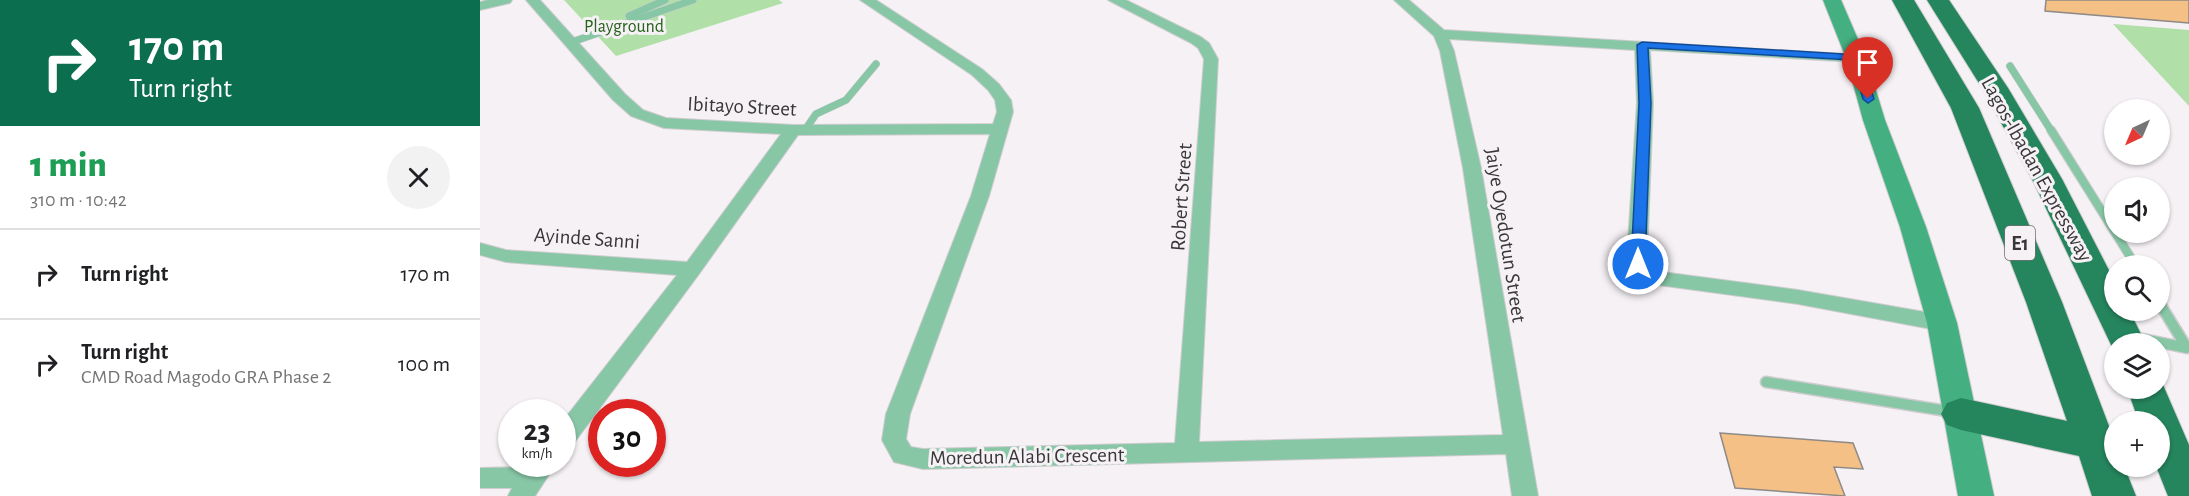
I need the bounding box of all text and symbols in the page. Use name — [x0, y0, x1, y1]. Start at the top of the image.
park label: Playground — [584, 18, 664, 36]
icon: right — [30, 24, 108, 102]
text: 170 m — [129, 26, 224, 68]
pin — [1842, 37, 1893, 99]
icon: arrive — [1851, 46, 1884, 79]
street label: Lagos-Ibadan Expressway — [1977, 74, 2096, 265]
text: Turn right — [129, 75, 232, 102]
street label: Ibitayo Street — [687, 93, 797, 120]
north arrow — [2104, 99, 2170, 165]
map controls — [2104, 99, 2170, 477]
street label: Robert Street — [1167, 142, 1196, 252]
button: close — [387, 146, 450, 209]
street label: Jaiye Oyedotun Street — [1481, 146, 1530, 324]
text: 1 min — [30, 147, 107, 183]
button: sound — [2104, 177, 2170, 243]
text: 310 m · 10:42 — [30, 190, 127, 210]
street label: Ayinde Sanni — [533, 224, 641, 253]
road number: E1 — [2005, 226, 2035, 260]
position arrow — [1606, 232, 1670, 296]
button: search — [2104, 255, 2170, 321]
icon: right — [30, 258, 63, 291]
text: Turn right — [81, 263, 168, 285]
text: 170 m — [400, 263, 450, 285]
button: layers — [2104, 333, 2170, 399]
text: Turn right — [81, 341, 168, 363]
icon: right — [30, 348, 63, 381]
text: 100 m — [398, 353, 450, 375]
text: CMD Road Magodo GRA Phase 2 — [81, 367, 331, 387]
speed limit sign: 30 — [588, 399, 666, 477]
button: + — [2104, 411, 2170, 477]
text: 23 — [523, 416, 551, 446]
street label: Moredun Alabi Crescent — [929, 444, 1125, 469]
text: km/h — [522, 446, 552, 461]

